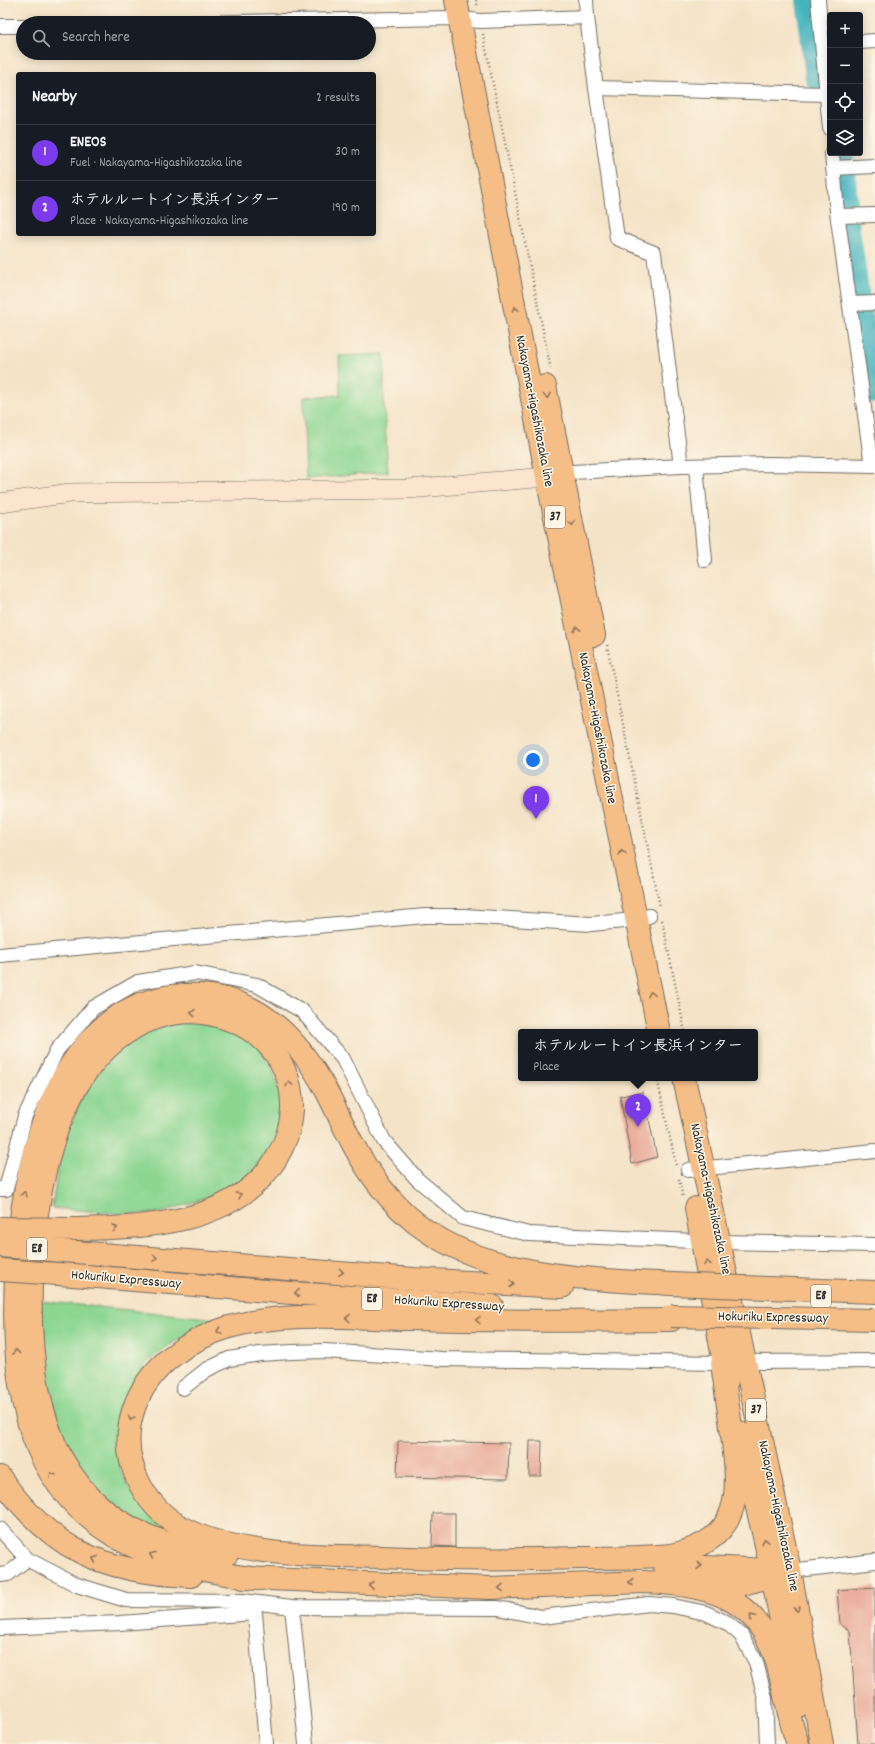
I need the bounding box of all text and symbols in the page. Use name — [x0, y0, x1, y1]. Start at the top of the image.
map controls — [827, 12, 863, 156]
button: + — [827, 12, 863, 48]
search box — [16, 16, 376, 60]
icon: search — [30, 27, 52, 49]
text: Search here — [62, 27, 130, 49]
button: − — [827, 48, 863, 84]
button: locate — [827, 84, 863, 120]
text: Nearby — [32, 86, 76, 110]
text: 2 results — [316, 89, 360, 108]
button: layers — [827, 120, 863, 156]
text: ENEOS — [70, 132, 106, 154]
text: 1 — [44, 143, 46, 162]
text: 30 m — [335, 143, 360, 162]
text: Fuel · Nakayama-Higashikozaka line — [70, 154, 242, 173]
text: ホテルルートイン長浜インター — [70, 190, 280, 212]
text: 2 — [42, 199, 48, 218]
text: 190 m — [332, 199, 360, 218]
text: Place · Nakayama-Higashikozaka line — [70, 212, 248, 231]
one-way arrow — [511, 306, 520, 312]
street label: Nakayama-Higashikozaka line — [509, 333, 559, 489]
one-way arrow — [542, 393, 551, 399]
road number: 37 — [545, 506, 565, 528]
one-way arrow — [568, 520, 576, 526]
one-way arrow — [574, 626, 582, 632]
street label: Nakayama-Higashikozaka line — [572, 650, 622, 806]
your location — [523, 750, 543, 770]
pin: 1 — [523, 786, 549, 819]
one-way arrow — [619, 850, 627, 856]
one-way arrow — [648, 991, 656, 997]
one-way arrow — [190, 1009, 196, 1017]
popup — [518, 1029, 758, 1081]
text: ホテルルートイン長浜インター — [533, 1036, 743, 1058]
text: Place — [533, 1058, 559, 1077]
one-way arrow — [286, 1081, 294, 1088]
pin: 2 — [625, 1094, 651, 1127]
street label: Nakayama-Higashikozaka line — [684, 1122, 736, 1276]
one-way arrow — [19, 1191, 28, 1197]
one-way arrow — [235, 1192, 242, 1200]
one-way arrow — [112, 1224, 118, 1233]
road number: E8 — [27, 1238, 47, 1260]
one-way arrow — [152, 1254, 158, 1263]
one-way arrow — [703, 1260, 712, 1266]
street label: Hokuriku Expressway — [70, 1265, 182, 1295]
one-way arrow — [338, 1268, 344, 1277]
one-way arrow — [509, 1280, 515, 1289]
road number: E8 — [811, 1285, 831, 1307]
road number: E8 — [362, 1288, 382, 1310]
one-way arrow — [293, 1289, 300, 1298]
street label: Hokuriku Expressway — [393, 1290, 505, 1318]
street label: Hokuriku Expressway — [718, 1307, 829, 1329]
one-way arrow — [345, 1314, 351, 1322]
one-way arrow — [475, 1316, 481, 1324]
one-way arrow — [216, 1326, 223, 1335]
one-way arrow — [12, 1349, 21, 1355]
road number: 37 — [746, 1399, 766, 1421]
one-way arrow — [128, 1415, 136, 1422]
street label: Nakayama-Higashikozaka line — [752, 1439, 804, 1593]
one-way arrow — [50, 1472, 57, 1479]
one-way arrow — [761, 1538, 770, 1545]
one-way arrow — [149, 1552, 157, 1560]
one-way arrow — [92, 1556, 100, 1564]
one-way arrow — [696, 1562, 702, 1570]
one-way arrow — [628, 1578, 634, 1586]
one-way arrow — [368, 1580, 374, 1589]
one-way arrow — [498, 1584, 504, 1592]
one-way arrow — [793, 1606, 801, 1612]
one-way arrow — [749, 1614, 756, 1622]

